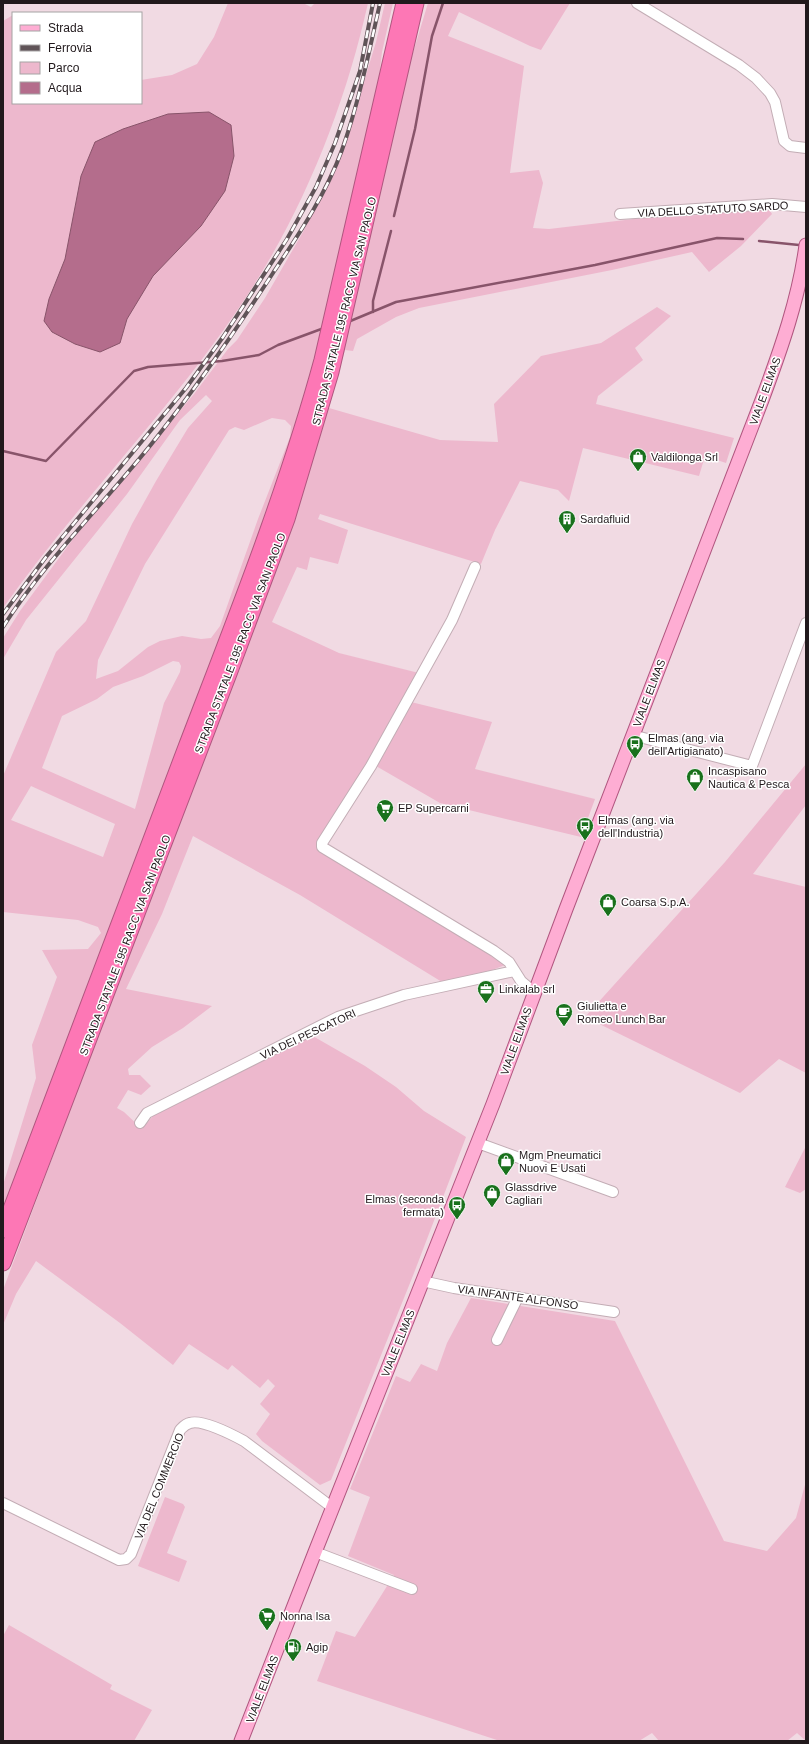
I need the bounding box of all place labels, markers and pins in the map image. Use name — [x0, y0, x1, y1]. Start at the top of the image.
shop icon: Valdilonga Srl — [628, 447, 648, 472]
place label: Valdilonga Srl — [651, 451, 718, 463]
building icon: Sardafluid — [557, 509, 577, 534]
place label: Sardafluid — [580, 513, 630, 525]
place label: Elmas (ang. via dell'Artigianato) — [648, 732, 725, 757]
bus stop icon: Elmas (ang. via dell'Artigianato) — [625, 734, 645, 759]
place label: Incaspisano Nautica & Pesca — [708, 765, 790, 790]
shop icon: Incaspisano Nautica & Pesca — [685, 767, 705, 792]
supermarket icon: EP Supercarni — [375, 798, 395, 823]
place label: EP Supercarni — [398, 802, 469, 814]
place label: Elmas (ang. via dell'Industria) — [598, 814, 675, 839]
bus stop icon: Elmas (ang. via dell'Industria) — [575, 816, 595, 841]
shop icon: Coarsa S.p.A. — [598, 892, 618, 917]
place label: Coarsa S.p.A. — [621, 896, 689, 908]
office icon: Linkalab srl — [476, 979, 496, 1004]
place label: Linkalab srl — [499, 983, 555, 995]
place label: Giulietta e Romeo Lunch Bar — [577, 1000, 666, 1025]
cafe icon: Giulietta e Romeo Lunch Bar — [554, 1002, 574, 1027]
place label: Mgm Pneumatici Nuovi E Usati — [519, 1149, 601, 1174]
shop icon: Mgm Pneumatici Nuovi E Usati — [496, 1151, 516, 1176]
place label: Glassdrive Cagliari — [505, 1181, 557, 1206]
shop icon: Glassdrive Cagliari — [482, 1183, 502, 1208]
place label: Elmas (seconda fermata) — [365, 1193, 445, 1218]
bus stop icon: Elmas (seconda fermata) — [447, 1195, 467, 1220]
supermarket icon: Nonna Isa — [257, 1606, 277, 1631]
place label: Nonna Isa — [280, 1610, 331, 1622]
fuel station icon: Agip — [283, 1637, 303, 1662]
place label: Agip — [306, 1641, 328, 1653]

